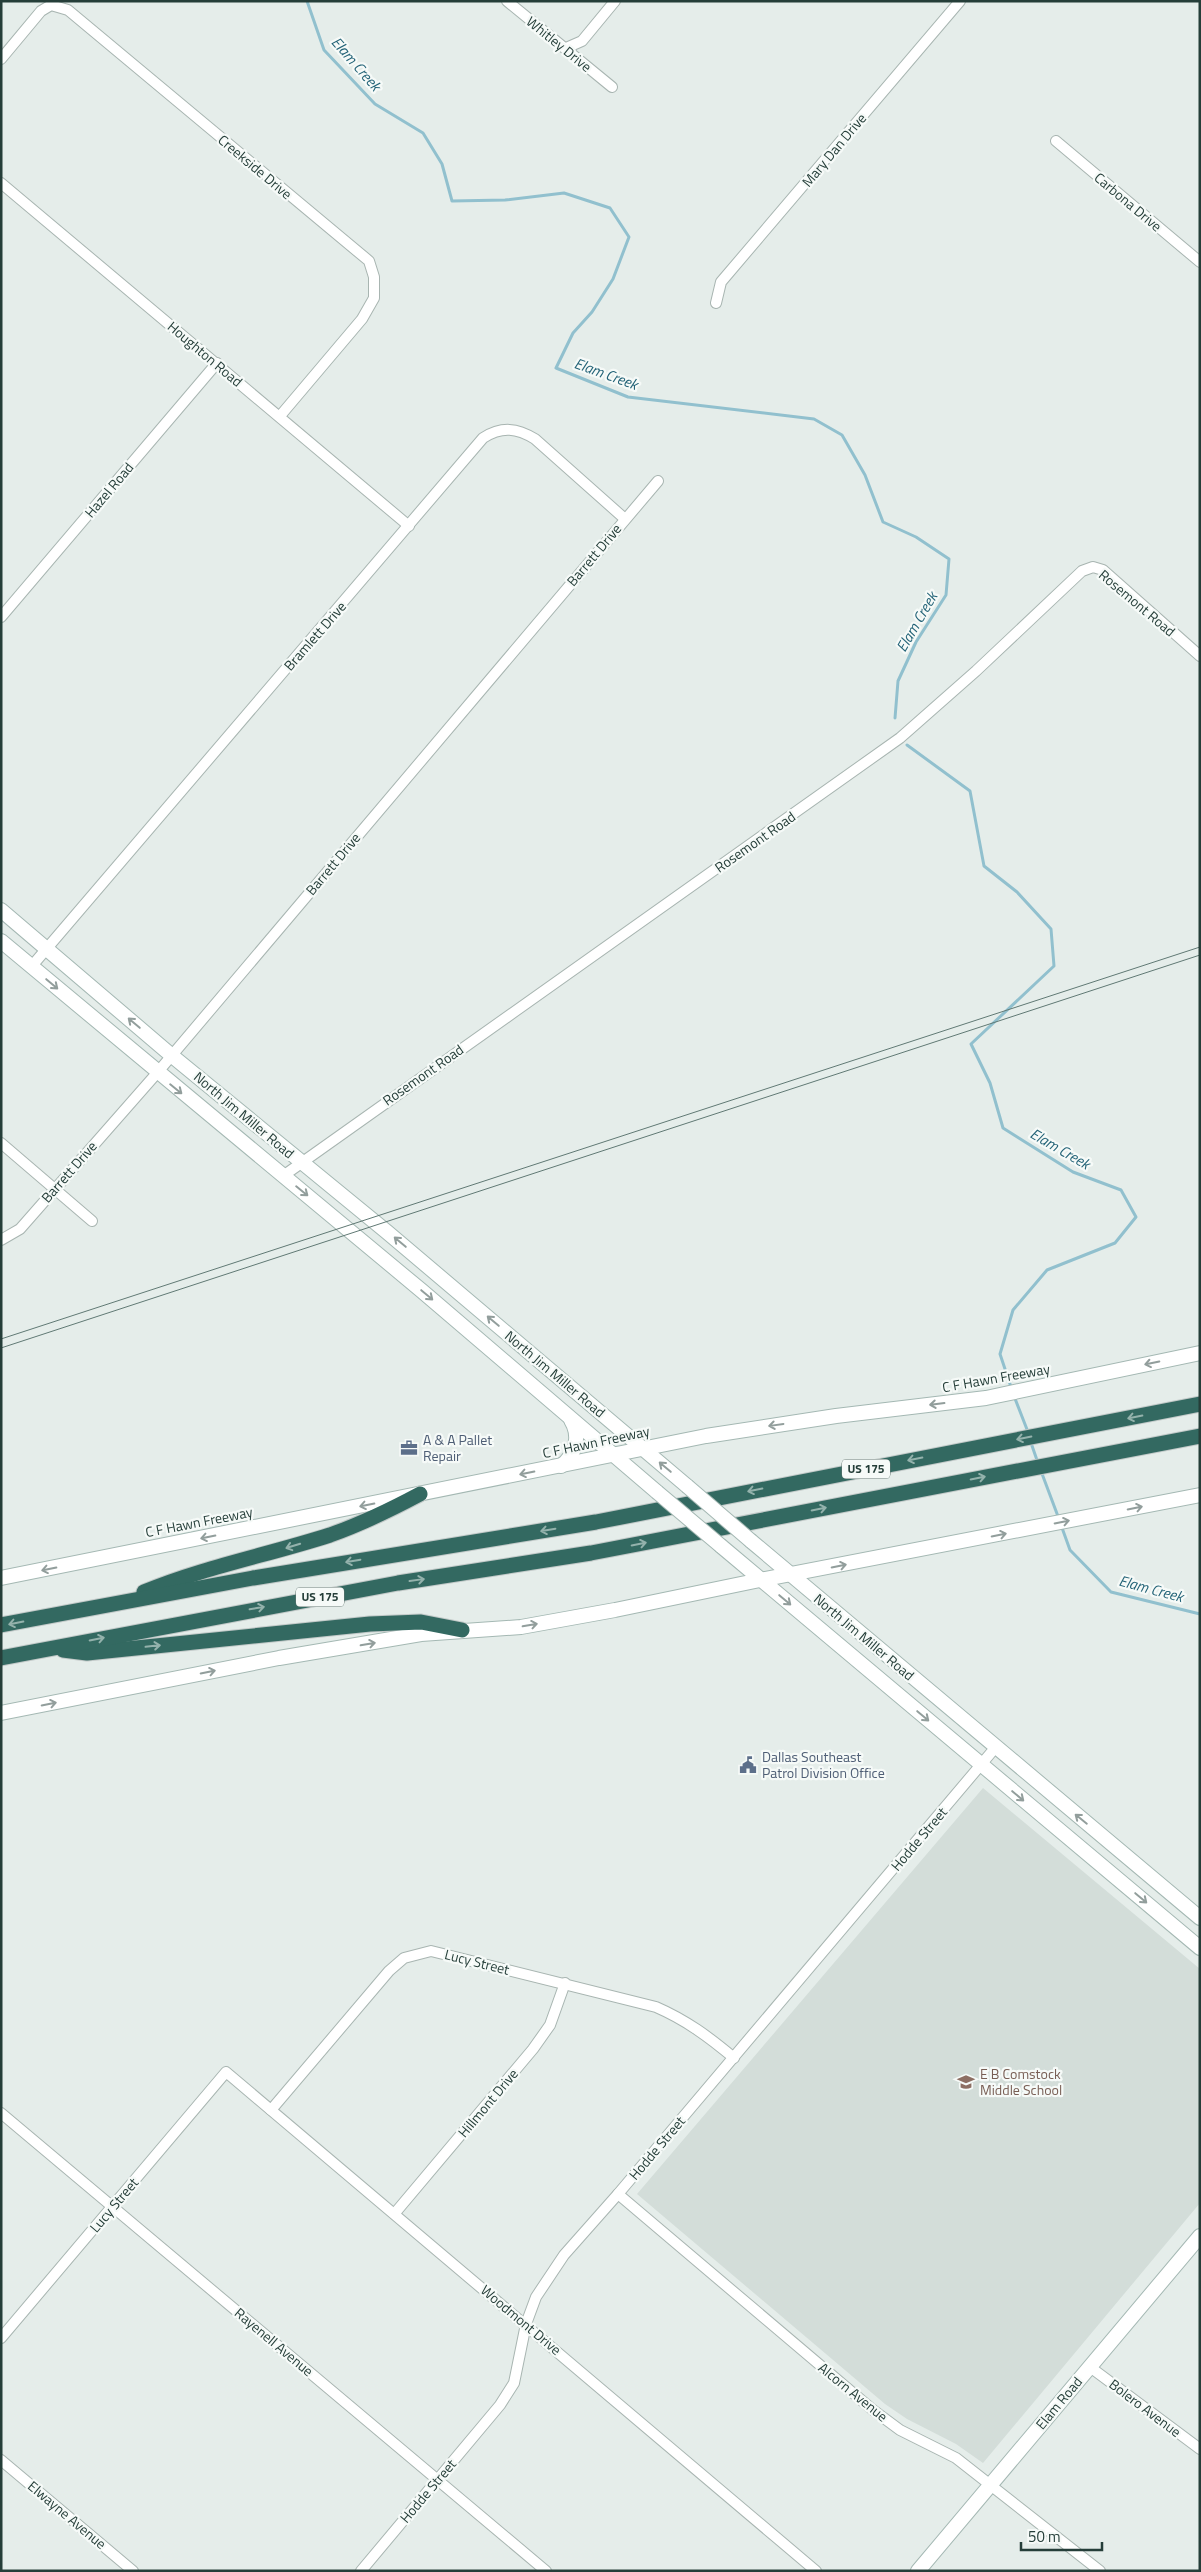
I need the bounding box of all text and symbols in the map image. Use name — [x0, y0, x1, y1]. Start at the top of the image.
street label: Whitley Drive — [522, 11, 596, 76]
water label: Elam Creek — [326, 31, 388, 98]
street label: Mary Dan Drive — [796, 108, 871, 191]
street label: Creekside Drive — [214, 129, 297, 204]
street label: Carbona Drive — [1090, 167, 1167, 236]
street label: Houghton Road — [163, 316, 247, 391]
water label: Elam Creek — [571, 351, 643, 396]
street label: Hazel Road — [79, 457, 138, 522]
street label: Barrett Drive — [561, 519, 626, 590]
street label: Rosemont Road — [1094, 564, 1180, 641]
water label: Elam Creek — [890, 585, 944, 656]
street label: Bramlett Drive — [278, 596, 351, 675]
street label: Rosemont Road — [710, 806, 799, 877]
street label: Barrett Drive — [300, 828, 365, 899]
one-way arrow — [45, 979, 58, 990]
one-way arrow — [127, 1018, 140, 1029]
street label: Rosemont Road — [378, 1039, 467, 1110]
street label: North Jim Miller Road — [189, 1066, 299, 1163]
one-way arrow — [170, 1083, 183, 1094]
water label: Elam Creek — [1026, 1122, 1097, 1176]
street label: Barrett Drive — [36, 1136, 101, 1207]
one-way arrow — [296, 1186, 309, 1197]
one-way arrow — [393, 1236, 406, 1248]
one-way arrow — [421, 1289, 434, 1301]
one-way arrow — [486, 1316, 499, 1327]
street label: North Jim Miller Road — [500, 1325, 610, 1422]
street label: C F Hawn Freeway — [940, 1358, 1052, 1397]
one-way arrow — [1145, 1359, 1161, 1368]
one-way arrow — [930, 1399, 946, 1409]
one-way arrow — [1127, 1412, 1143, 1422]
street label: C F Hawn Freeway — [540, 1420, 652, 1463]
one-way arrow — [768, 1420, 784, 1430]
place label: A & A Pallet Repair — [423, 1429, 492, 1466]
one-way arrow — [1016, 1434, 1032, 1444]
office icon: A & A Pallet Repair — [399, 1438, 419, 1458]
one-way arrow — [907, 1455, 923, 1465]
road number: US 175 — [842, 1460, 890, 1478]
one-way arrow — [658, 1462, 671, 1473]
one-way arrow — [519, 1468, 535, 1478]
one-way arrow — [970, 1472, 986, 1482]
one-way arrow — [747, 1486, 763, 1496]
one-way arrow — [360, 1500, 376, 1510]
street label: C F Hawn Freeway — [143, 1501, 255, 1542]
one-way arrow — [1127, 1502, 1143, 1512]
one-way arrow — [810, 1503, 826, 1513]
one-way arrow — [1054, 1517, 1070, 1526]
one-way arrow — [541, 1525, 557, 1535]
one-way arrow — [990, 1529, 1006, 1539]
one-way arrow — [200, 1532, 216, 1542]
one-way arrow — [630, 1538, 646, 1548]
one-way arrow — [286, 1541, 302, 1551]
one-way arrow — [346, 1556, 362, 1566]
one-way arrow — [831, 1561, 847, 1570]
one-way arrow — [41, 1564, 57, 1574]
water label: Elam Creek — [1116, 1569, 1188, 1609]
one-way arrow — [409, 1575, 425, 1585]
road number: US 175 — [296, 1588, 344, 1606]
street label: North Jim Miller Road — [809, 1588, 919, 1685]
one-way arrow — [779, 1595, 792, 1606]
one-way arrow — [249, 1603, 265, 1613]
one-way arrow — [9, 1618, 25, 1628]
one-way arrow — [521, 1620, 537, 1630]
one-way arrow — [89, 1634, 105, 1643]
one-way arrow — [360, 1639, 376, 1648]
one-way arrow — [145, 1641, 161, 1651]
one-way arrow — [200, 1667, 216, 1676]
one-way arrow — [41, 1699, 57, 1708]
one-way arrow — [916, 1711, 929, 1722]
place label: Dallas Southeast Patrol Division Office — [762, 1746, 885, 1783]
public building icon: Dallas Southeast Patrol Division Office — [738, 1755, 758, 1775]
one-way arrow — [1012, 1791, 1025, 1802]
street label: Hodde Street — [886, 1802, 952, 1875]
one-way arrow — [1075, 1813, 1088, 1824]
one-way arrow — [1134, 1893, 1147, 1904]
street label: Lucy Street — [443, 1943, 512, 1980]
place label: E B Comstock Middle School — [980, 2063, 1062, 2100]
street label: Hillmont Drive — [453, 2064, 523, 2142]
school or university icon: E B Comstock Middle School — [956, 2072, 976, 2092]
street label: Hodde Street — [624, 2111, 690, 2184]
street label: Lucy Street — [84, 2173, 143, 2237]
street label: Woodmont Drive — [476, 2280, 566, 2360]
street label: Rayenell Avenue — [230, 2302, 318, 2381]
street label: Alcorn Avenue — [814, 2357, 893, 2426]
street label: Elam Road — [1030, 2372, 1087, 2434]
street label: Bolero Avenue — [1105, 2374, 1186, 2442]
street label: Hodde Street — [395, 2454, 461, 2527]
street label: Elwayne Avenue — [24, 2475, 111, 2554]
scale bar — [1021, 2520, 1102, 2552]
text: 50 m — [1028, 2525, 1061, 2548]

